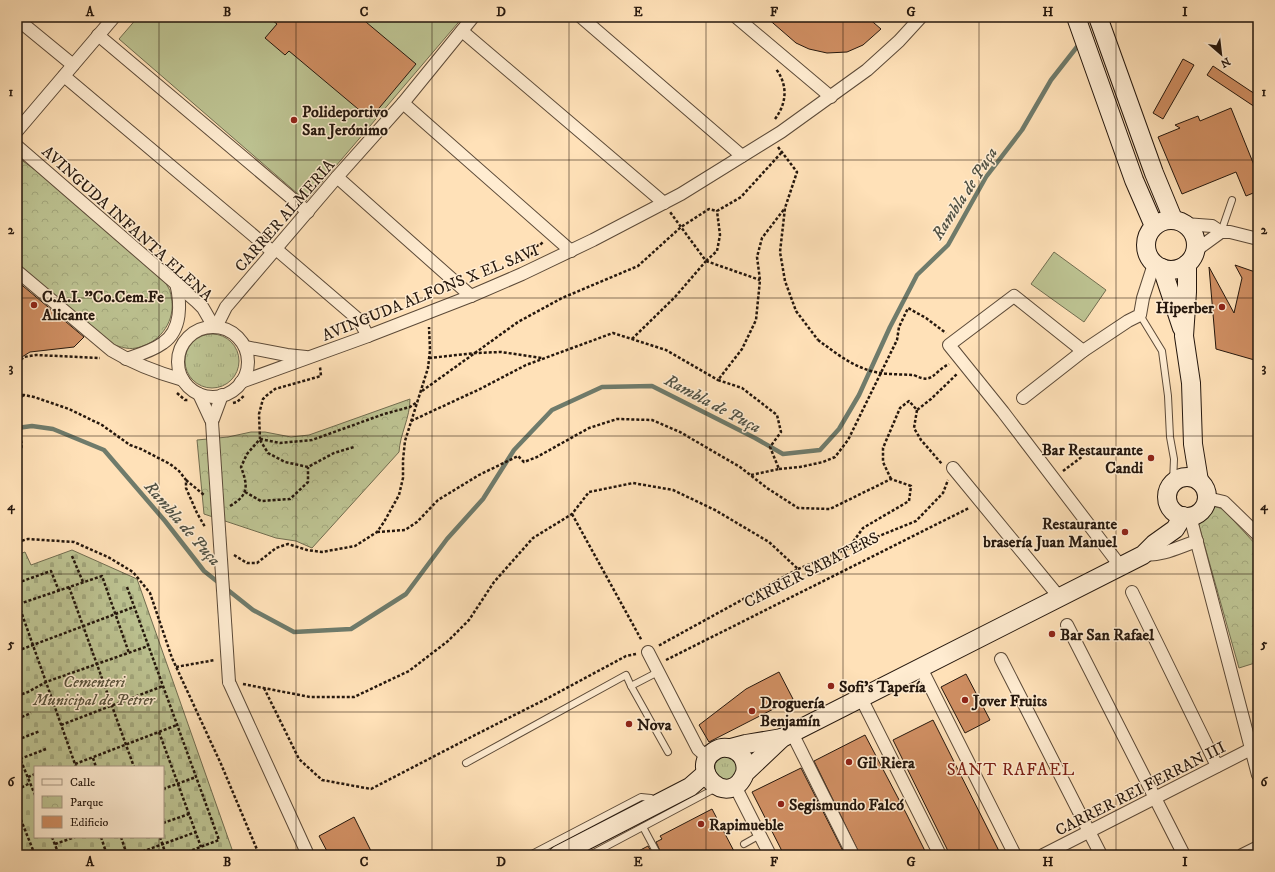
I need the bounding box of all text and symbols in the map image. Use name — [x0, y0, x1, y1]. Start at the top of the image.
text: A — [85, 4, 95, 20]
text: B — [223, 4, 231, 20]
text: C — [360, 4, 369, 20]
text: D — [496, 4, 506, 20]
text: E — [633, 4, 643, 20]
text: F — [770, 4, 779, 20]
text: G — [906, 4, 916, 20]
text: H — [1043, 4, 1054, 20]
text: I — [1182, 4, 1188, 20]
north arrow — [1201, 34, 1241, 74]
text: N — [1218, 54, 1232, 70]
text: 1 — [9, 84, 14, 100]
text: 1 — [1262, 84, 1267, 100]
place label: Polideportivo San Jerónimo — [302, 102, 388, 140]
marker: Polideportivo San Jerónimo — [289, 115, 299, 125]
street label: AVINGUDA INFANTA ELENA — [38, 142, 218, 306]
water label: Rambla de Puça — [926, 143, 1003, 245]
street label: CARRER ALMERIA — [230, 155, 340, 276]
text: 2 — [8, 222, 15, 238]
text: 2 — [1261, 222, 1268, 238]
street label: AVINGUDA ALFONS X EL SAVI — [319, 240, 542, 346]
place label: C.A.I. "Co.Cem.Fe Alicante — [41, 287, 164, 325]
place label: Hiperber — [1156, 298, 1215, 318]
marker: C.A.I. "Co.Cem.Fe Alicante — [29, 300, 39, 310]
marker: Hiperber — [1217, 302, 1227, 312]
text: 3 — [9, 360, 14, 376]
text: 3 — [1262, 360, 1267, 376]
water label: Rambla de Puça — [660, 369, 764, 438]
place label: Bar Restaurante Candi — [1042, 440, 1143, 478]
marker: Bar Restaurante Candi — [1146, 453, 1156, 463]
water label: Rambla de Puça — [139, 476, 225, 571]
text: 4 — [6, 498, 15, 515]
text: 4 — [1259, 498, 1268, 515]
place label: Restaurante brasería Juan Manuel — [982, 514, 1118, 552]
street label: CARRER SABATERS — [741, 527, 882, 613]
marker: Restaurante brasería Juan Manuel — [1120, 527, 1130, 537]
place label: Bar San Rafael — [1060, 625, 1155, 645]
marker: Bar San Rafael — [1047, 629, 1057, 639]
text: 5 — [7, 636, 15, 652]
text: 5 — [1260, 636, 1268, 652]
park label: Cementeri Municipal de Petrer — [32, 672, 156, 710]
place label: Sofi's Tapería — [839, 677, 927, 697]
marker: Sofi's Tapería — [826, 681, 836, 691]
place label: Jover Fruits — [971, 691, 1048, 711]
place label: Droguería Benjamín — [760, 693, 826, 731]
marker: Jover Fruits — [960, 695, 970, 705]
marker: Droguería Benjamín — [747, 706, 757, 716]
place label: Nova — [637, 715, 673, 735]
marker: Nova — [624, 719, 634, 729]
street label: CARRER REI FERRAN III — [1052, 737, 1229, 841]
place label: Gil Riera — [857, 753, 916, 773]
marker: Gil Riera — [844, 757, 854, 767]
district label: SANT RAFAEL — [947, 759, 1075, 781]
legend — [34, 766, 164, 838]
text: 6 — [8, 774, 16, 790]
text: 6 — [1261, 774, 1269, 790]
text: Calle — [70, 775, 95, 790]
text: Parque — [70, 795, 103, 810]
place label: Segismundo Falcó — [789, 795, 904, 815]
marker: Segismundo Falcó — [776, 799, 786, 809]
text: Edificio — [70, 815, 109, 830]
place label: Rapimueble — [709, 815, 784, 835]
marker: Rapimueble — [696, 819, 706, 829]
text: A — [85, 854, 95, 870]
text: B — [223, 854, 231, 870]
text: C — [360, 854, 369, 870]
text: D — [496, 854, 506, 870]
text: E — [633, 854, 643, 870]
text: F — [770, 854, 779, 870]
text: G — [906, 854, 916, 870]
text: H — [1043, 854, 1054, 870]
text: I — [1182, 854, 1188, 870]

